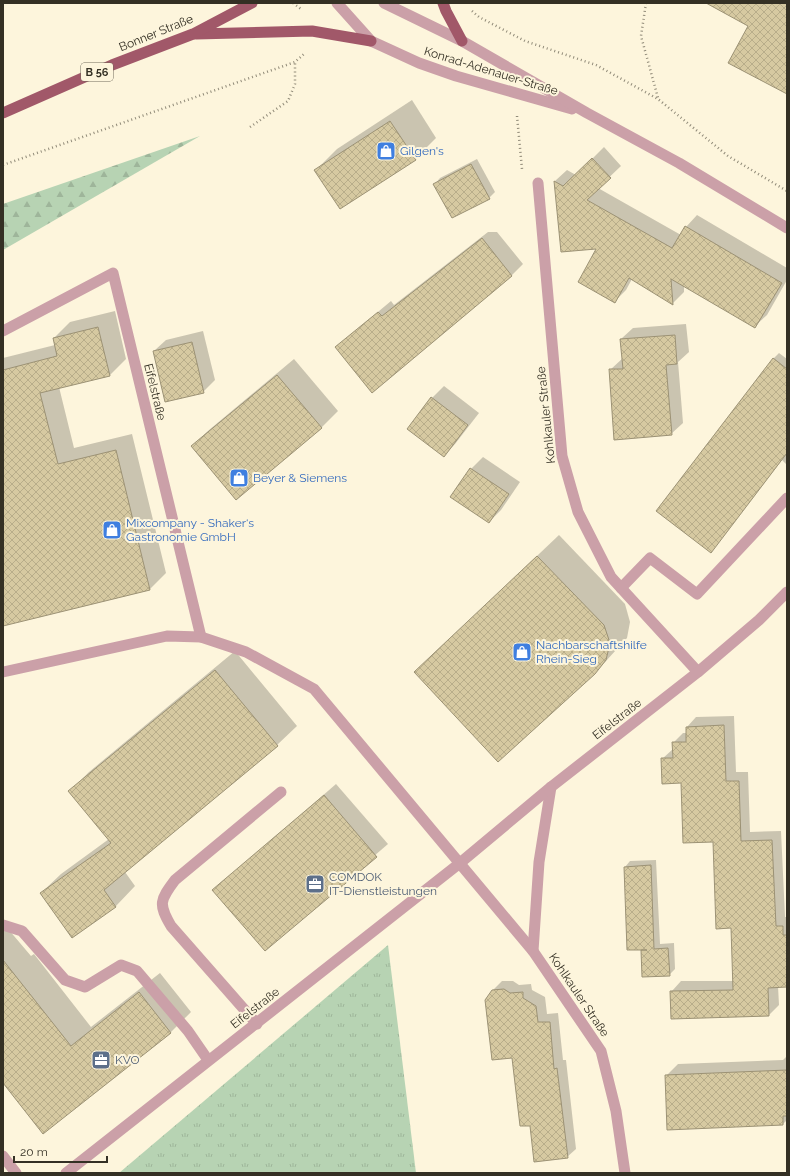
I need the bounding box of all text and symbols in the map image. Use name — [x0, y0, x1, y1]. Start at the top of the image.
street label: Bonner Straße — [117, 12, 195, 54]
street label: Konrad-Adenauer-Straße — [422, 44, 560, 98]
road number: B 56 — [81, 63, 113, 81]
shop icon: Gilgen's — [375, 140, 397, 162]
place label: Gilgen's — [400, 144, 444, 158]
street label: Eifelstraße — [141, 362, 169, 422]
street label: Kohlkauler Straße — [534, 366, 558, 464]
shop icon: Beyer & Siemens — [228, 467, 250, 489]
place label: Beyer & Siemens — [253, 471, 347, 485]
place label: Mixcompany - Shaker‘s Gastronomie GmbH — [126, 516, 254, 544]
shop icon: Mixcompany - Shaker‘s Gastronomie GmbH — [101, 519, 123, 541]
place label: Nachbarschaftshilfe Rhein-Sieg — [536, 638, 647, 666]
shop icon: Nachbarschaftshilfe Rhein-Sieg — [511, 641, 533, 663]
street label: Eifelstraße — [590, 696, 644, 742]
place label: COMDOK IT-Dienstleistungen — [329, 870, 437, 898]
office icon: COMDOK IT-Dienstleistungen — [304, 873, 326, 895]
street label: Kohlkauler Straße — [546, 951, 612, 1039]
street label: Eifelstraße — [228, 985, 282, 1031]
office icon: KVO — [90, 1049, 112, 1071]
place label: KVO — [115, 1053, 140, 1067]
scale bar — [14, 1138, 107, 1164]
text: 20 m — [20, 1145, 48, 1159]

